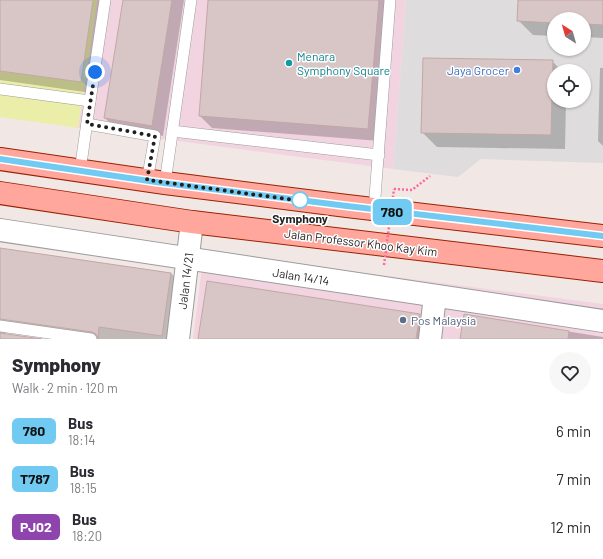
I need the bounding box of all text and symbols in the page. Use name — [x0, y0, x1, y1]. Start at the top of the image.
north arrow — [547, 12, 591, 56]
map controls — [547, 12, 591, 108]
place label: Menara Symphony Square — [297, 49, 390, 77]
marker: Menara Symphony Square — [284, 58, 294, 68]
your location — [85, 62, 105, 82]
place label: Jaya Grocer — [447, 63, 510, 77]
button: locate — [547, 64, 591, 108]
marker: Jaya Grocer — [512, 65, 522, 75]
marker: Symphony — [291, 191, 309, 209]
line badge: 780 — [369, 199, 415, 225]
text: 780 — [381, 203, 403, 220]
place label: Symphony — [272, 211, 328, 225]
street label: Jalan Professor Khoo Kay Kim — [284, 226, 438, 258]
street label: Jalan 14/21 — [175, 252, 195, 310]
street label: Jalan 14/14 — [272, 265, 330, 287]
place label: Pos Malaysia — [411, 313, 476, 327]
marker: Pos Malaysia — [398, 315, 408, 325]
button: heart — [549, 352, 591, 394]
text: Symphony — [12, 353, 101, 376]
text: Walk · 2 min · 120 m — [12, 380, 118, 396]
text: Bus — [68, 414, 93, 432]
text: 780 — [23, 422, 45, 439]
text: 6 min — [556, 422, 591, 440]
text: 18:14 — [68, 432, 95, 448]
text: Bus — [70, 462, 95, 480]
text: T787 — [20, 470, 50, 487]
text: 7 min — [557, 470, 591, 488]
text: 18:15 — [70, 480, 97, 496]
text: Bus — [72, 510, 97, 528]
text: PJ02 — [20, 518, 52, 535]
text: 12 min — [550, 518, 591, 536]
text: 18:20 — [72, 528, 102, 544]

